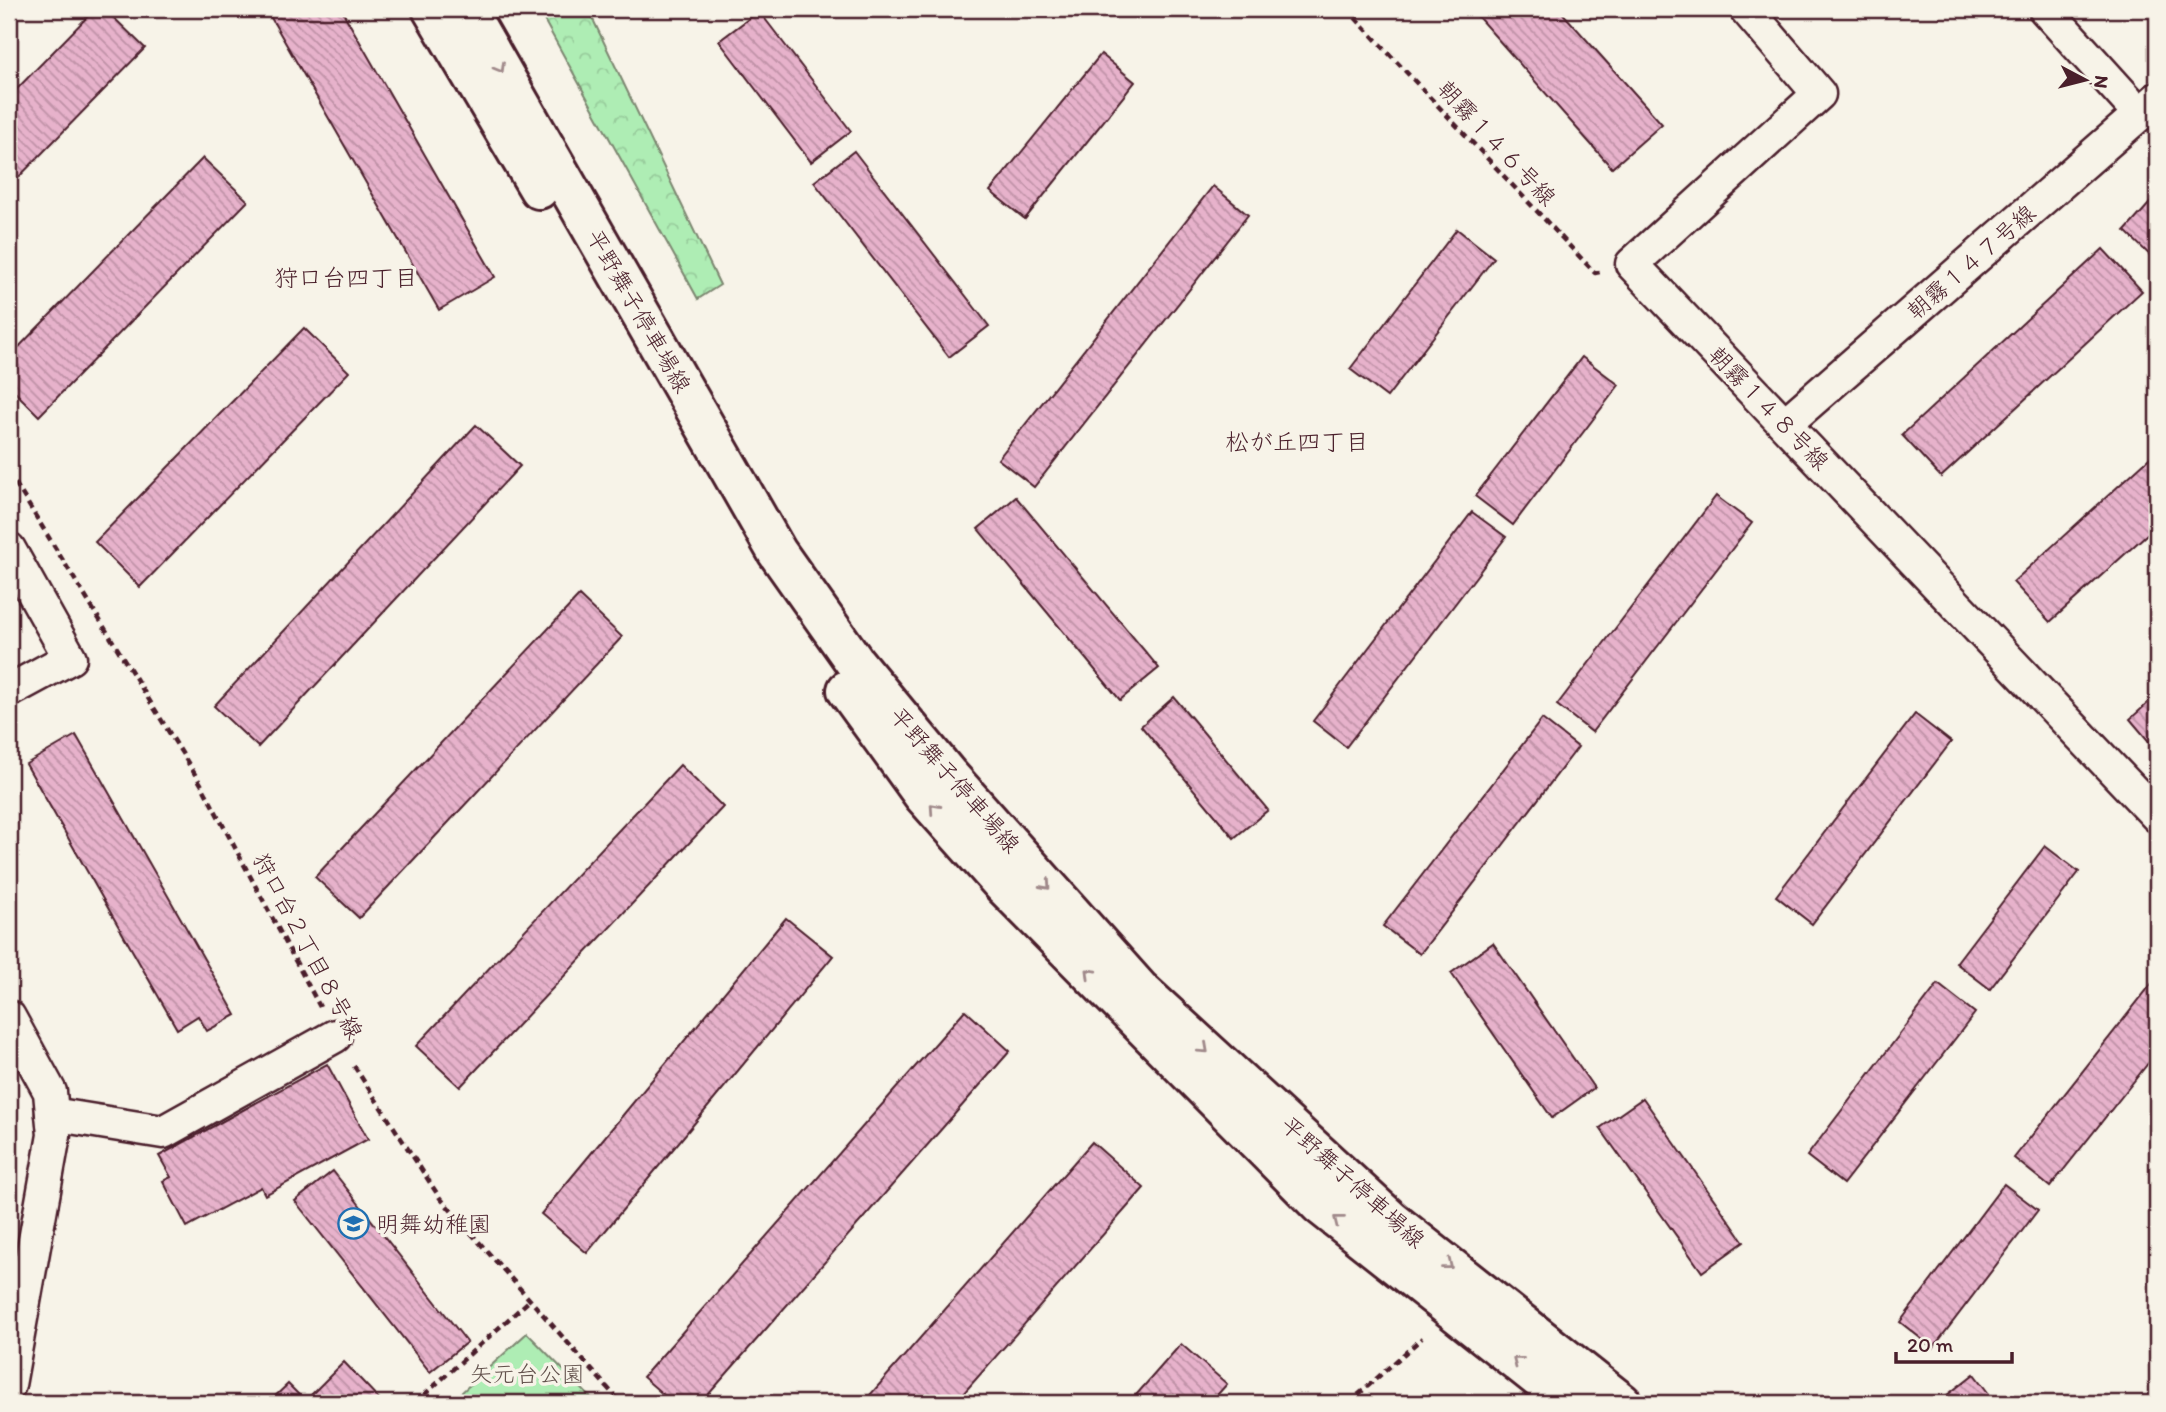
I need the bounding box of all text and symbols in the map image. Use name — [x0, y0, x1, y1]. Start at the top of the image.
north arrow — [2050, 46, 2120, 116]
one-way arrow — [492, 61, 505, 73]
text: N — [2089, 74, 2114, 90]
street label: 朝霧１４６号線 — [1432, 75, 1562, 211]
street label: 朝霧１４７号線 — [1901, 199, 2041, 325]
street label: 平野舞子停車場線 — [581, 224, 697, 398]
district label: 狩口台四丁目 — [274, 263, 418, 292]
street label: 朝霧１４８号線 — [1703, 340, 1835, 476]
district label: 松が丘四丁目 — [1225, 427, 1369, 456]
street label: 平野舞子停車場線 — [884, 701, 1026, 859]
one-way arrow — [930, 803, 942, 816]
street label: 狩口台２丁目８号線 — [247, 848, 369, 1044]
one-way arrow — [1038, 877, 1051, 890]
one-way arrow — [1086, 968, 1099, 981]
one-way arrow — [1196, 1041, 1209, 1053]
street label: 平野舞子停車場線 — [1275, 1110, 1431, 1254]
school or university icon: 明舞幼稚園 — [336, 1207, 370, 1241]
place label: 明舞幼稚園 — [376, 1210, 491, 1238]
one-way arrow — [1334, 1215, 1346, 1228]
one-way arrow — [1439, 1257, 1452, 1269]
scale bar — [1896, 1321, 2012, 1365]
text: 20 m — [1907, 1332, 1954, 1357]
one-way arrow — [1512, 1356, 1524, 1369]
park label: 矢元台公園 — [470, 1360, 585, 1388]

